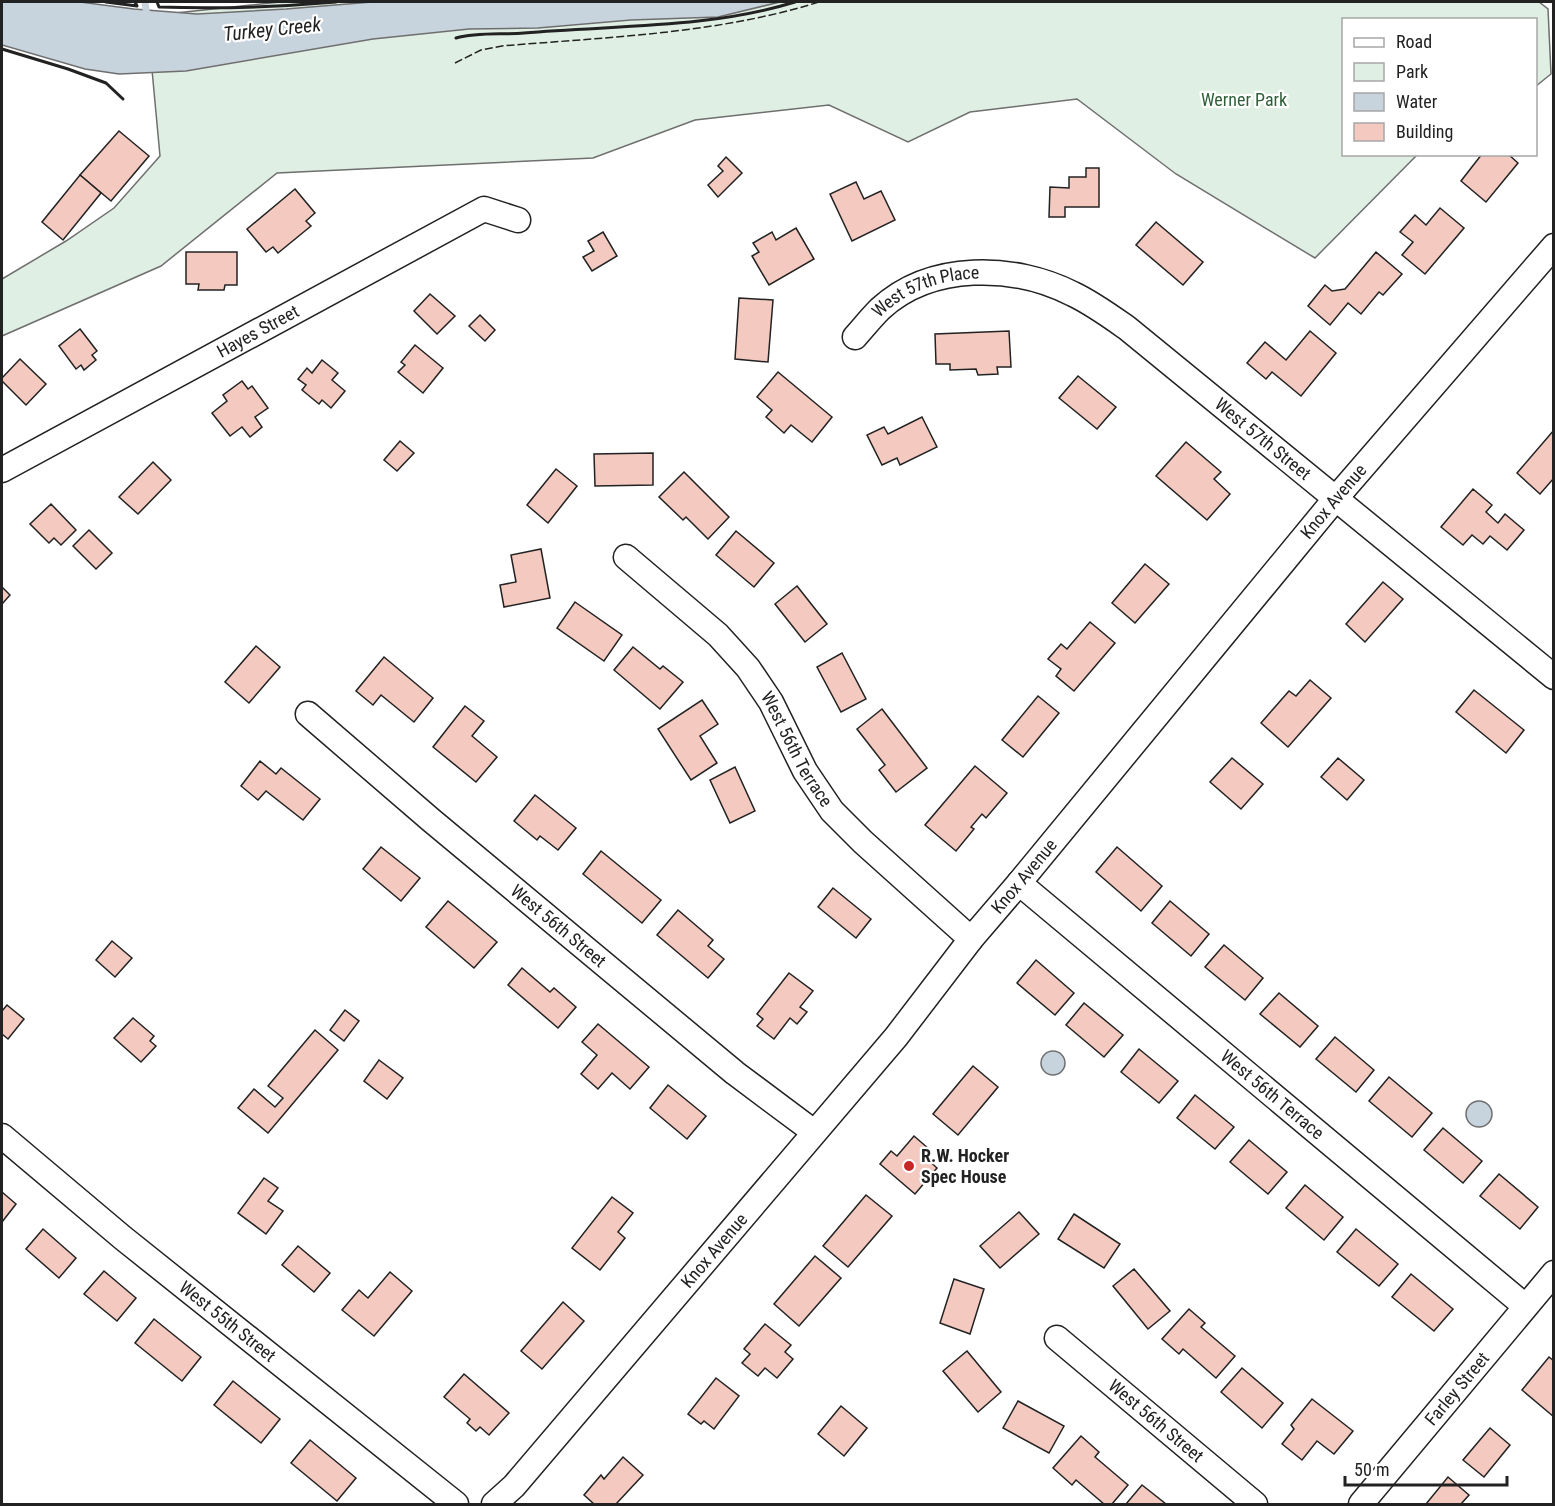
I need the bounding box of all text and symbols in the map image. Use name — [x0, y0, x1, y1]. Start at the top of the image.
water label: Turkey Creek — [222, 12, 323, 46]
legend — [1342, 18, 1537, 156]
text: Road — [1396, 31, 1432, 52]
text: Park — [1396, 61, 1428, 82]
park label: Werner Park — [1201, 89, 1287, 110]
text: Water — [1396, 91, 1438, 112]
text: Building — [1396, 121, 1453, 142]
street label: West 57th Place — [867, 261, 979, 321]
street label: Hayes Street — [213, 300, 302, 362]
street label: West 57th Street — [1211, 393, 1315, 484]
street label: Knox Avenue — [1296, 460, 1371, 543]
street label: West 56th Terrace — [757, 687, 837, 810]
street label: Knox Avenue — [986, 834, 1061, 918]
street label: West 56th Street — [507, 880, 611, 971]
street label: West 56th Terrace — [1217, 1045, 1328, 1143]
place label: R.W. Hocker Spec House — [921, 1145, 1009, 1187]
marker: R.W. Hocker Spec House — [902, 1159, 916, 1173]
street label: Knox Avenue — [676, 1209, 751, 1292]
street label: West 55th Street — [175, 1276, 280, 1366]
street label: Farley Street — [1420, 1348, 1493, 1429]
street label: West 56th Street — [1104, 1375, 1208, 1466]
scale bar — [1345, 1449, 1507, 1487]
text: 50 m — [1354, 1459, 1389, 1480]

